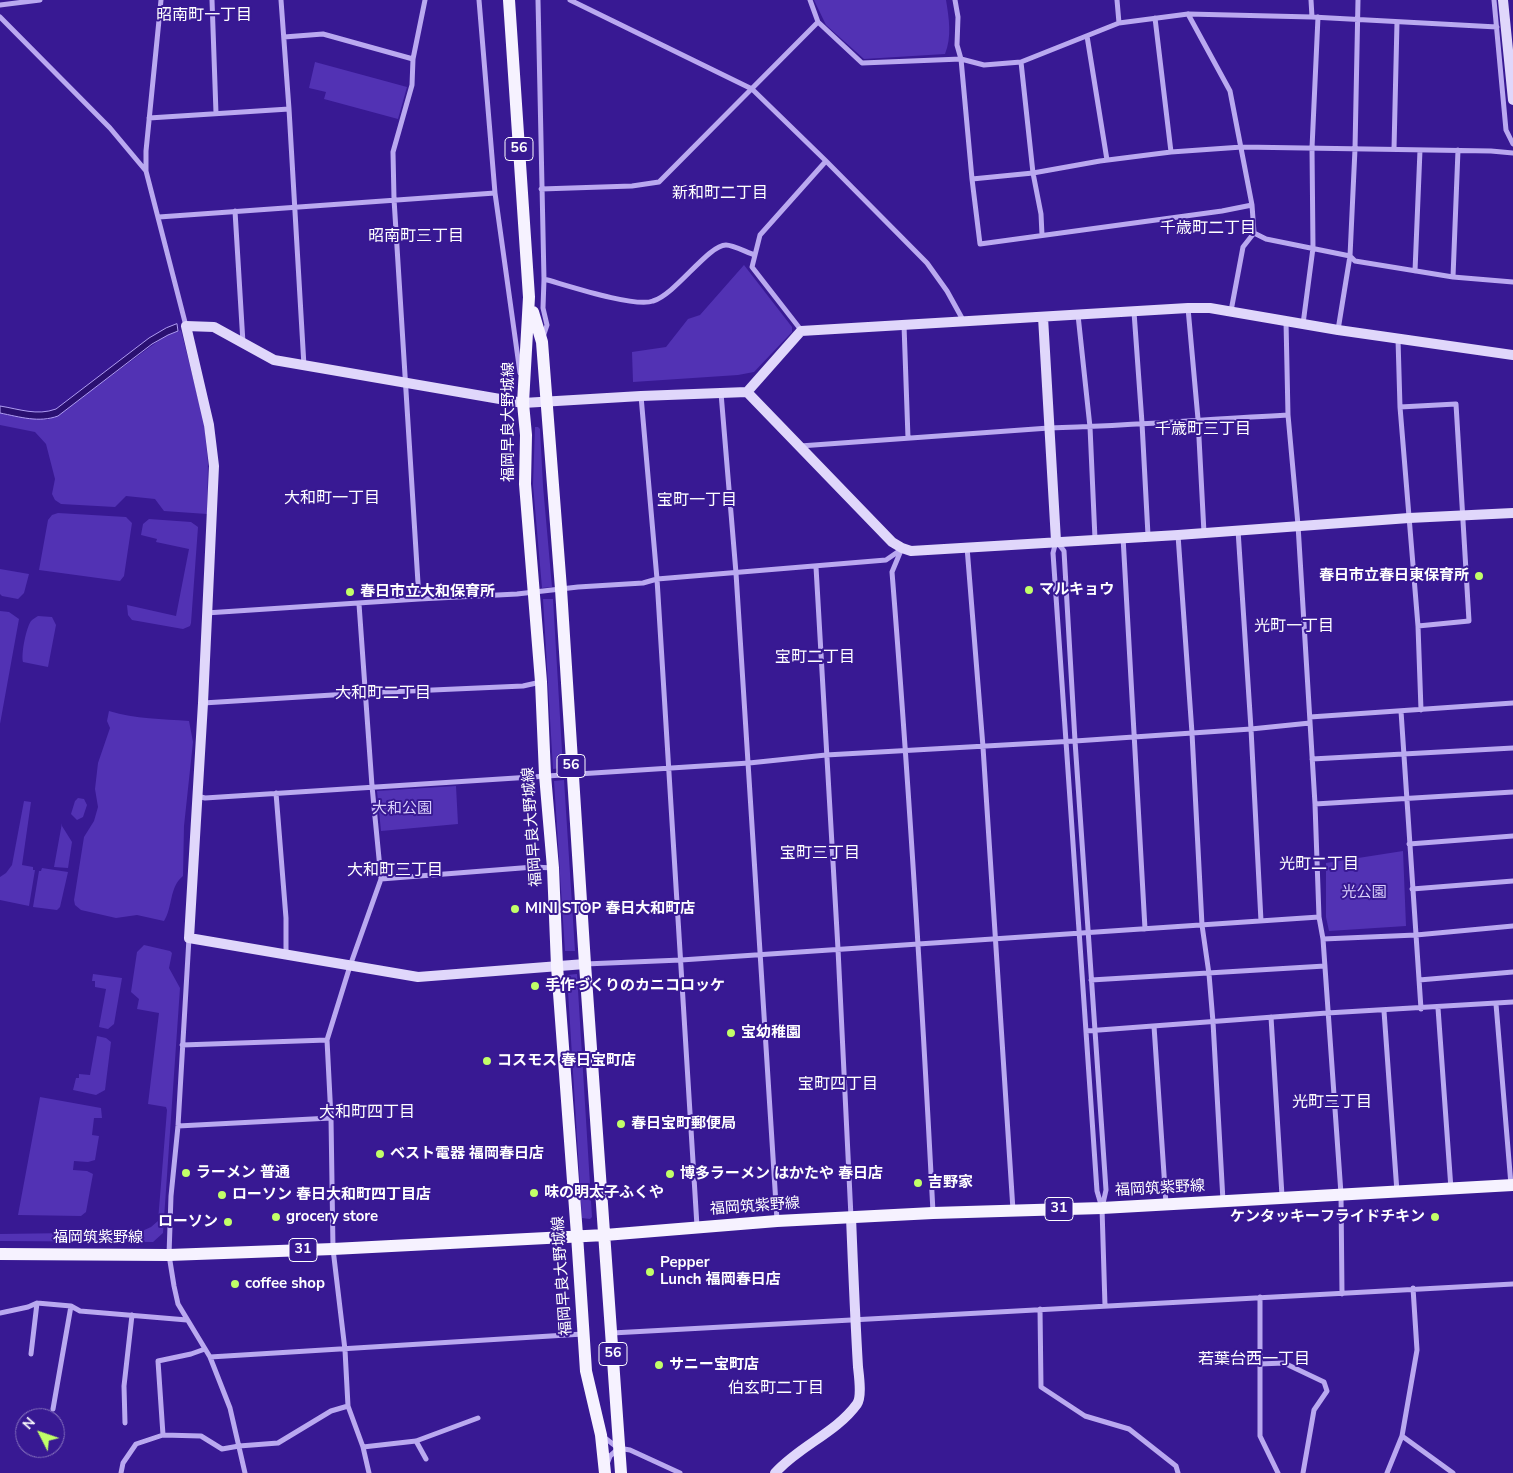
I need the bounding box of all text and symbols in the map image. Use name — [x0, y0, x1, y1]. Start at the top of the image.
district label: 昭南町一丁目 — [156, 6, 252, 26]
road number: 56 — [505, 138, 533, 160]
district label: 新和町二丁目 — [672, 184, 768, 204]
district label: 千歳町二丁目 — [1160, 219, 1256, 239]
district label: 昭南町三丁目 — [368, 227, 464, 247]
street label: 福岡早良大野城線 — [500, 362, 518, 482]
district label: 千歳町三丁目 — [1155, 420, 1251, 440]
district label: 大和町一丁目 — [284, 489, 380, 509]
district label: 宝町一丁目 — [657, 491, 737, 511]
place label: 春日市立春日東保育所 — [1319, 567, 1469, 585]
marker: 春日市立春日東保育所 — [1473, 570, 1485, 582]
place label: マルキョウ — [1039, 581, 1114, 599]
place label: 春日市立大和保育所 — [360, 583, 495, 601]
marker: マルキョウ — [1023, 584, 1035, 596]
marker: 春日市立大和保育所 — [344, 586, 356, 598]
district label: 光町一丁目 — [1254, 617, 1334, 637]
district label: 宝町二丁目 — [775, 648, 855, 668]
district label: 大和町二丁目 — [335, 684, 431, 704]
road number: 56 — [557, 754, 585, 778]
street label: 福岡早良大野城線 — [520, 767, 546, 887]
park label: 大和公園 — [372, 800, 432, 818]
district label: 宝町三丁目 — [780, 844, 860, 864]
district label: 光町二丁目 — [1279, 855, 1359, 875]
district label: 大和町三丁目 — [347, 861, 443, 881]
park label: 光公園 — [1342, 884, 1386, 902]
place label: MINI STOP 春日大和町店 — [525, 900, 695, 918]
marker: MINI STOP 春日大和町店 — [509, 903, 521, 915]
place label: 手作づくりのカニコロッケ — [545, 977, 725, 995]
marker: 手作づくりのカニコロッケ — [529, 980, 541, 992]
place label: 宝幼稚園 — [741, 1024, 801, 1042]
marker: 宝幼稚園 — [725, 1027, 737, 1039]
place label: コスモス 春日宝町店 — [497, 1052, 636, 1070]
marker: コスモス 春日宝町店 — [481, 1055, 493, 1067]
district label: 宝町四丁目 — [798, 1075, 878, 1095]
district label: 光町三丁目 — [1292, 1093, 1372, 1113]
district label: 大和町四丁目 — [319, 1103, 415, 1123]
place label: 春日宝町郵便局 — [631, 1115, 736, 1133]
marker: 春日宝町郵便局 — [615, 1118, 627, 1130]
place label: ベスト電器 福岡春日店 — [390, 1145, 544, 1163]
marker: ベスト電器 福岡春日店 — [374, 1148, 386, 1160]
place label: ラーメン 普通 — [196, 1164, 290, 1182]
place label: 博多ラーメン はかたや 春日店 — [680, 1165, 883, 1183]
marker: ラーメン 普通 — [180, 1167, 192, 1179]
marker: 博多ラーメン はかたや 春日店 — [664, 1168, 676, 1180]
place label: 吉野家 — [928, 1174, 973, 1192]
marker: 吉野家 — [912, 1177, 924, 1189]
street label: 福岡筑紫野線 — [1115, 1178, 1205, 1200]
place label: 味の明太子ふくや — [544, 1184, 664, 1202]
place label: ローソン 春日大和町四丁目店 — [232, 1186, 431, 1204]
marker: 味の明太子ふくや — [528, 1187, 540, 1199]
marker: ローソン 春日大和町四丁目店 — [216, 1189, 228, 1201]
street label: 福岡筑紫野線 — [709, 1195, 801, 1219]
road number: 31 — [1045, 1198, 1073, 1220]
place label: grocery store — [286, 1208, 378, 1226]
place label: ケンタッキーフライドチキン — [1230, 1208, 1425, 1226]
marker: grocery store — [270, 1211, 282, 1223]
marker: ケンタッキーフライドチキン — [1429, 1211, 1441, 1223]
place label: ローソン — [158, 1213, 218, 1231]
marker: ローソン — [222, 1216, 234, 1228]
street label: 福岡早良大野城線 — [550, 1216, 576, 1336]
street label: 福岡筑紫野線 — [53, 1229, 143, 1247]
road number: 31 — [289, 1238, 317, 1262]
place label: Pepper Lunch 福岡春日店 — [660, 1254, 781, 1289]
marker: Pepper Lunch 福岡春日店 — [644, 1266, 656, 1278]
place label: coffee shop — [245, 1275, 325, 1293]
marker: coffee shop — [229, 1278, 241, 1290]
road number: 56 — [599, 1342, 627, 1366]
district label: 若葉台西一丁目 — [1198, 1350, 1310, 1370]
place label: サニー宝町店 — [669, 1356, 759, 1374]
marker: サニー宝町店 — [653, 1359, 665, 1371]
district label: 伯玄町二丁目 — [728, 1379, 824, 1399]
north arrow — [15, 1408, 65, 1458]
text: N — [18, 1413, 40, 1434]

